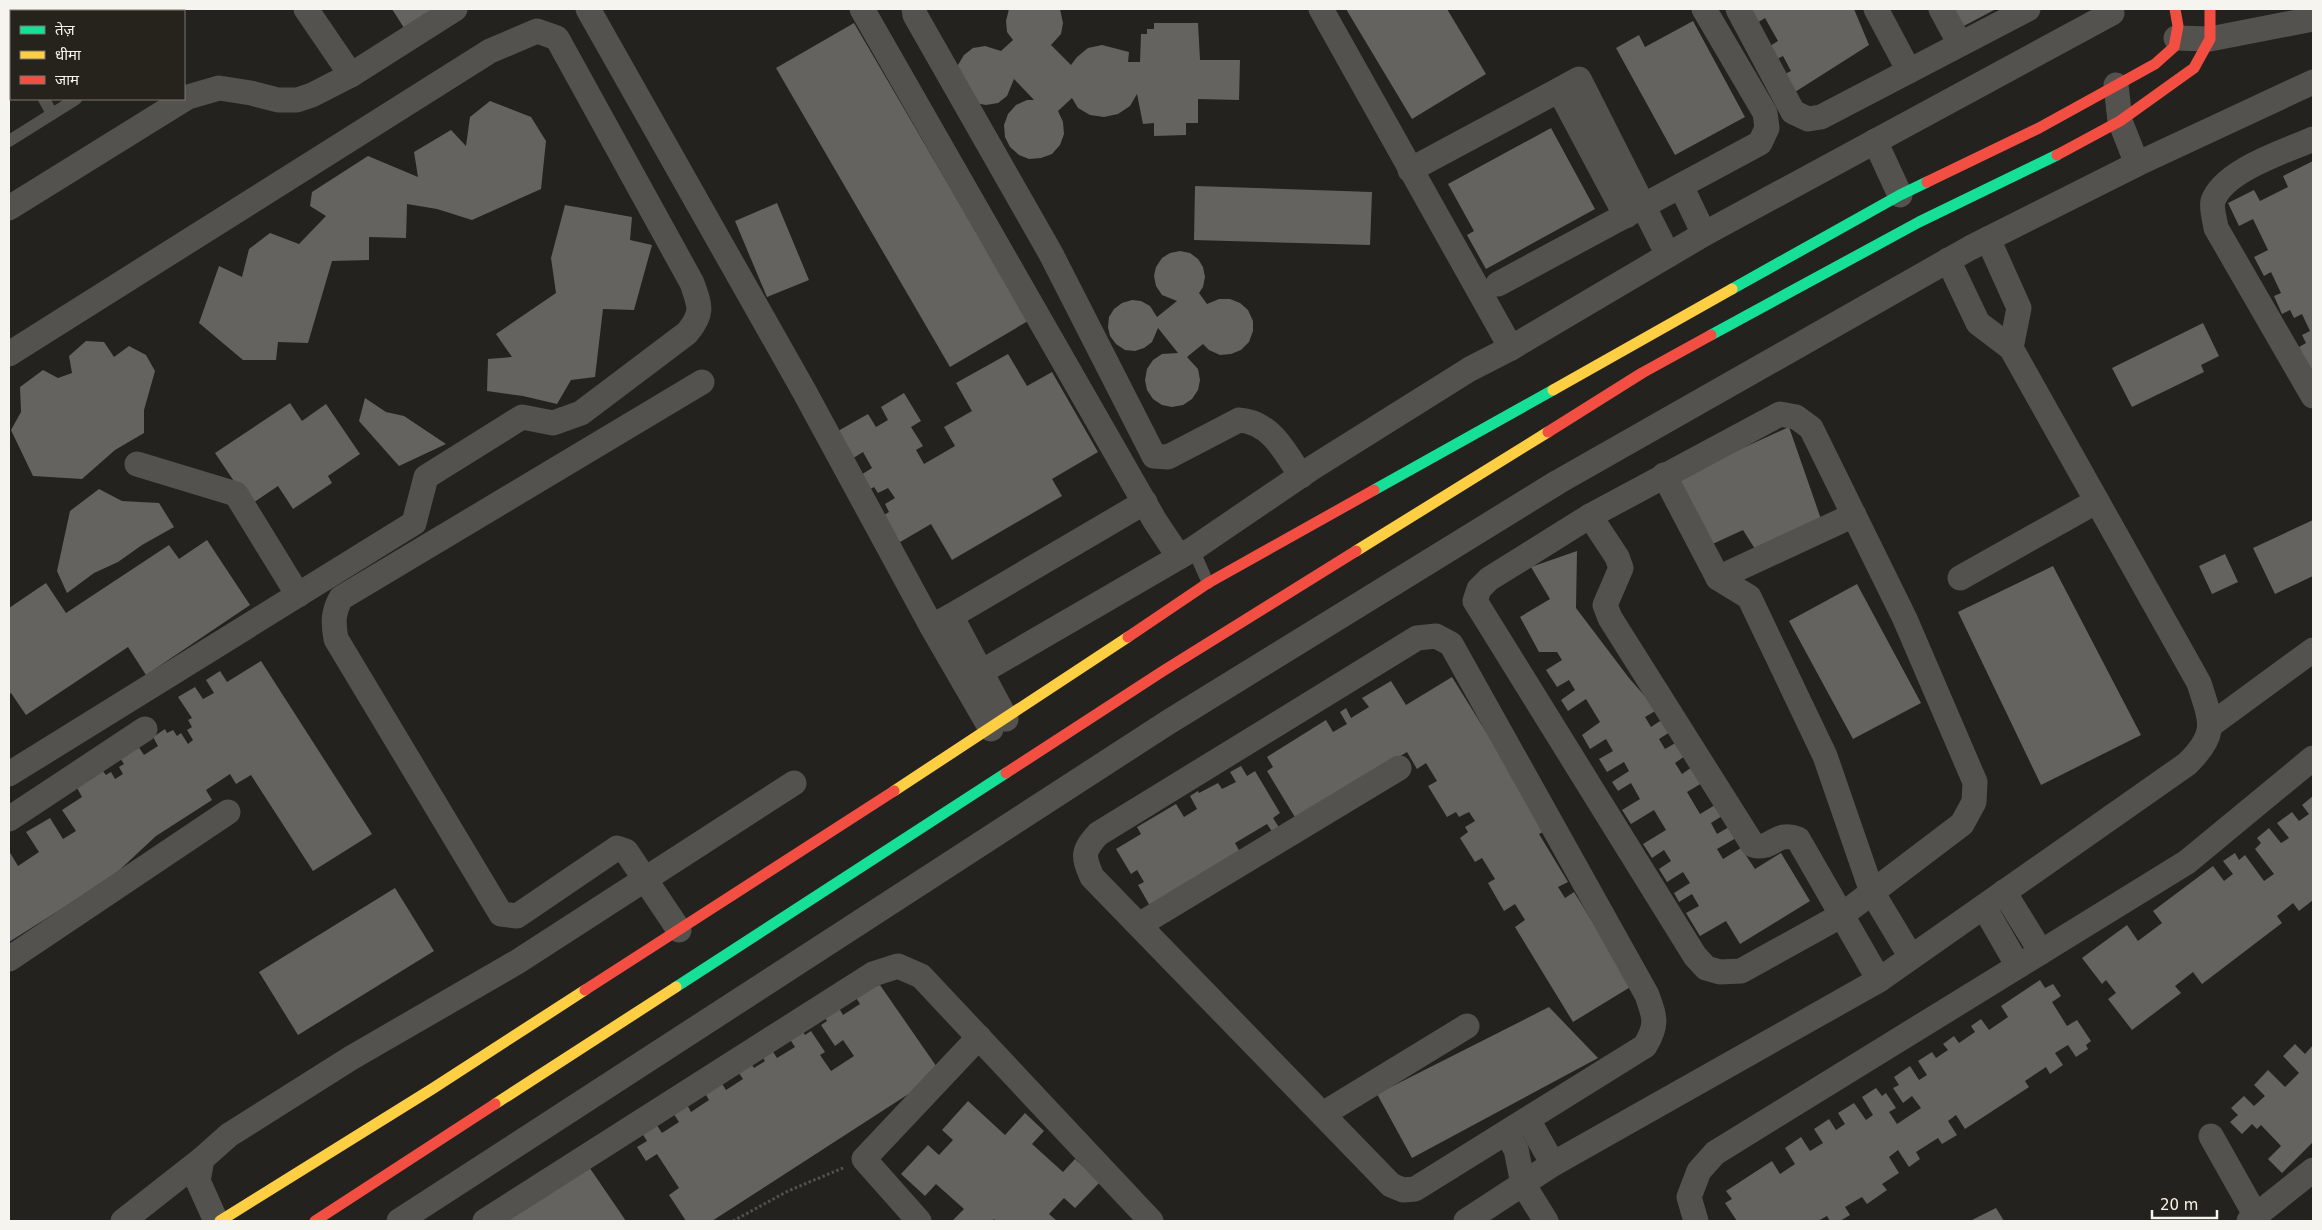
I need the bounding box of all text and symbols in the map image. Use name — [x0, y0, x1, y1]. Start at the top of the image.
legend — [10, 10, 185, 100]
text: तेज़ — [55, 21, 76, 39]
text: धीमा — [55, 46, 82, 64]
text: जाम — [55, 71, 80, 89]
scale bar — [2152, 1188, 2217, 1220]
text: 20 m — [2160, 1196, 2198, 1214]

